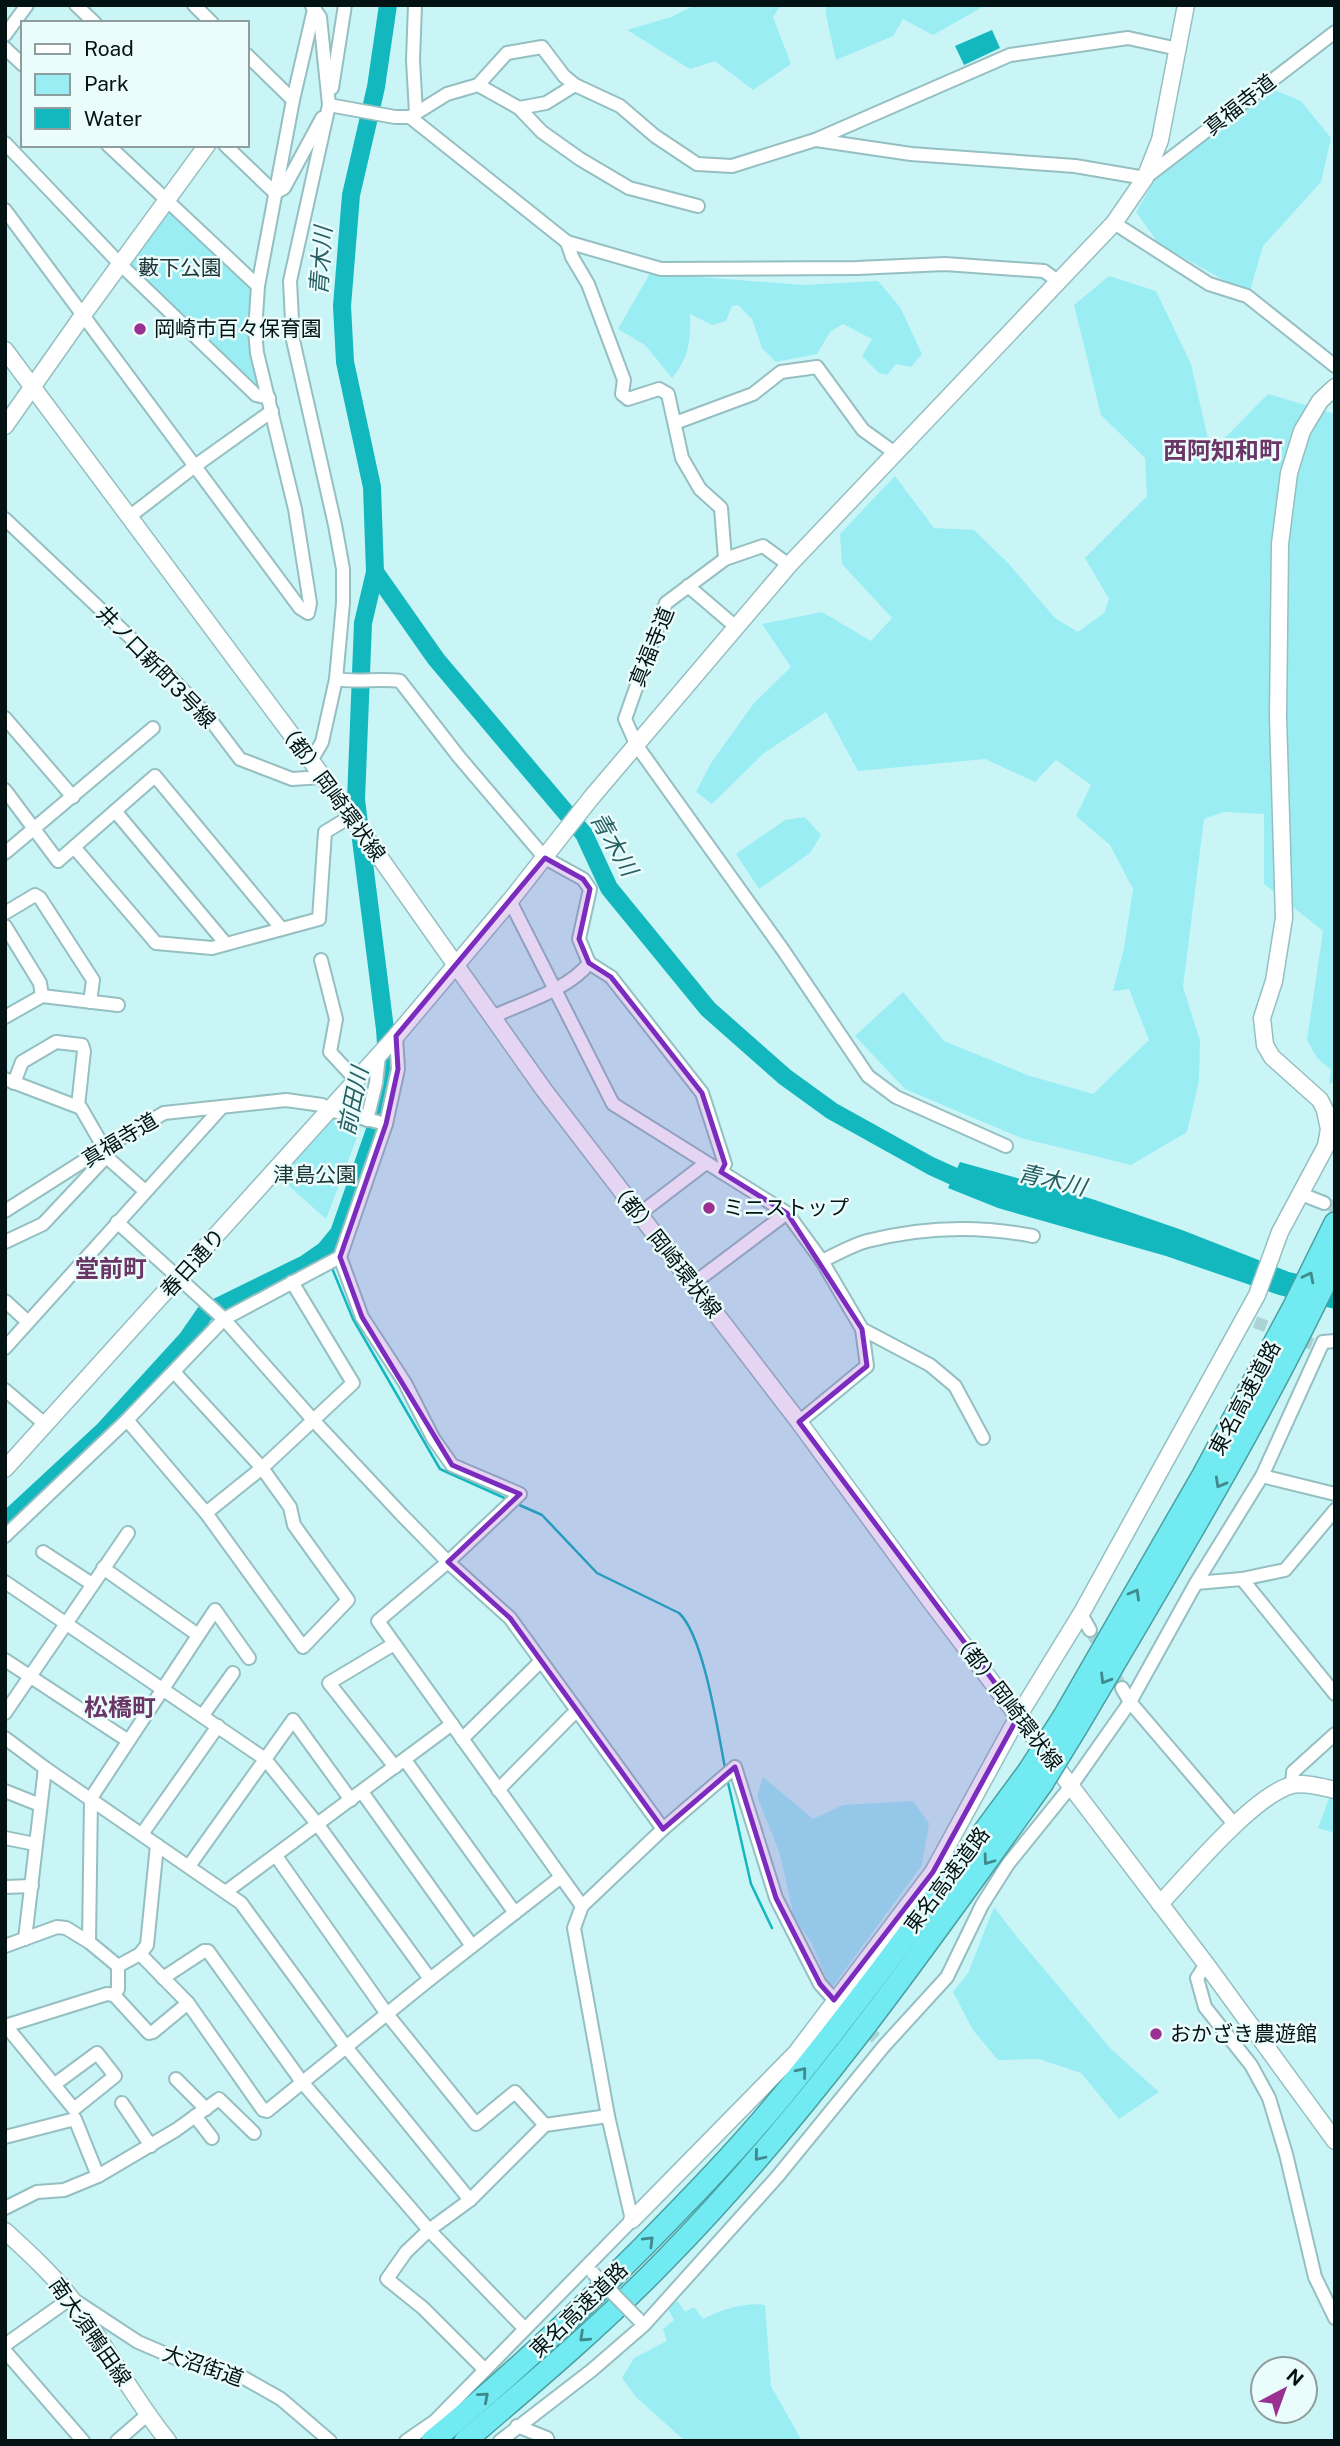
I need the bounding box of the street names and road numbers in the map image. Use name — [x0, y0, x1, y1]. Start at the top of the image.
street label: 真福寺道 — [1199, 69, 1280, 140]
street label: 井ノ口新町3号線 — [92, 600, 221, 733]
street label: 真福寺道 — [624, 603, 679, 690]
street label: （都）岡崎環状線 — [272, 715, 391, 866]
street label: 真福寺道 — [77, 1107, 162, 1172]
street label: （都）岡崎環状線 — [604, 1175, 727, 1323]
street label: 春日通り — [155, 1223, 230, 1302]
street label: 東名高速道路 — [1204, 1336, 1285, 1459]
street label: （都）岡崎環状線 — [947, 1626, 1068, 1775]
street label: 東名高速道路 — [899, 1822, 994, 1938]
street label: 東名高速道路 — [525, 2257, 633, 2362]
street label: 南大須鴨田線 — [44, 2273, 137, 2390]
street label: 大沼街道 — [159, 2340, 247, 2391]

